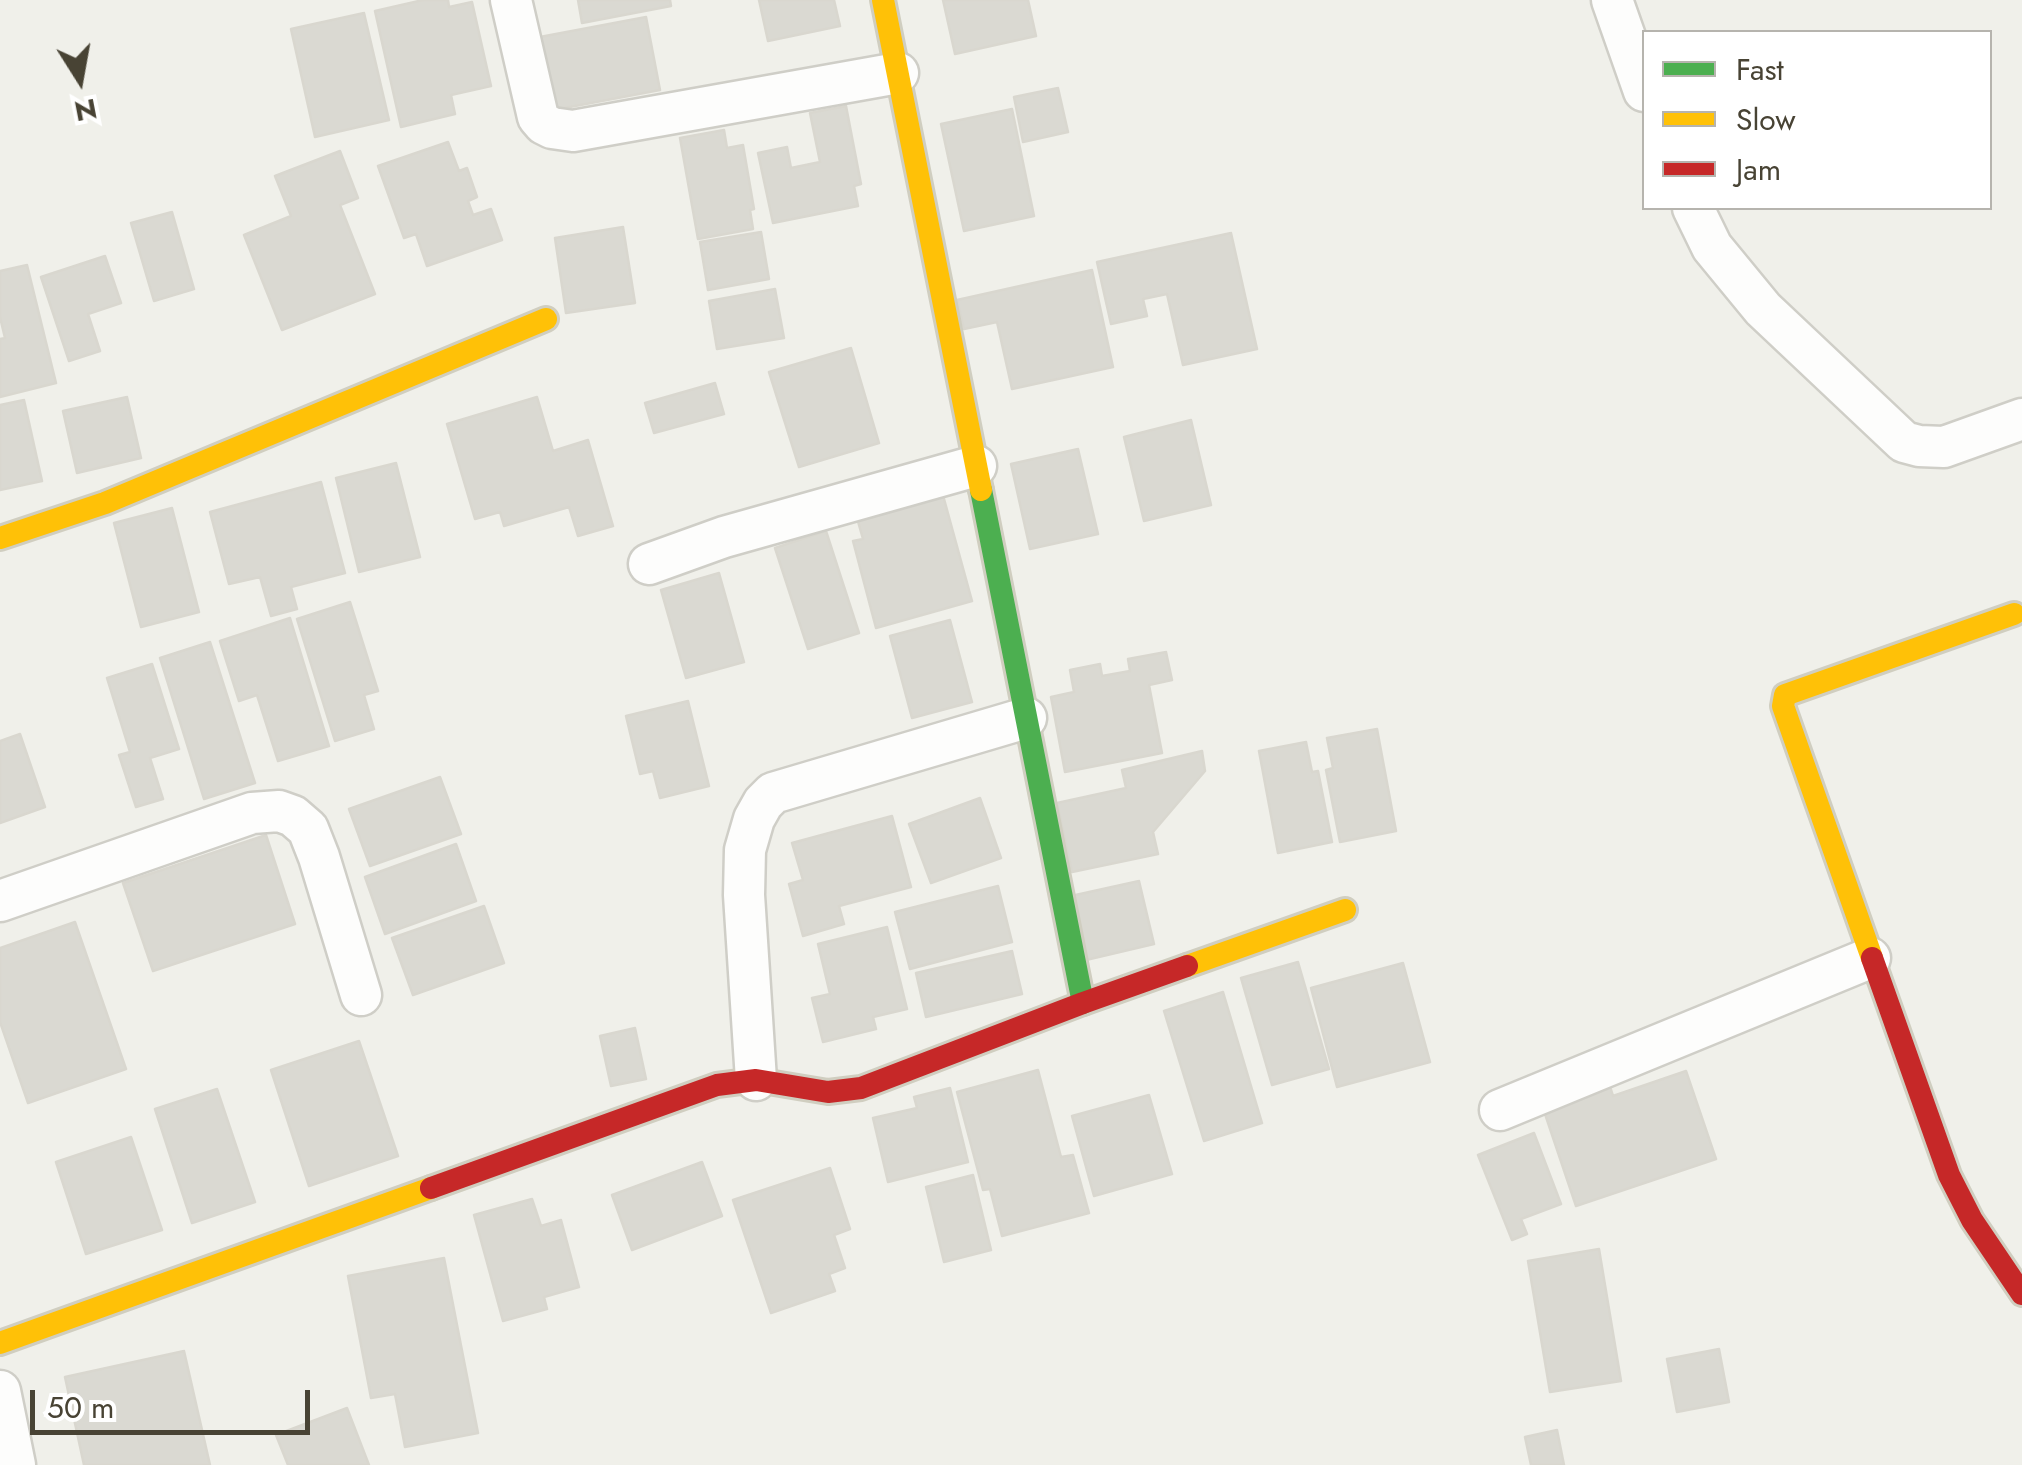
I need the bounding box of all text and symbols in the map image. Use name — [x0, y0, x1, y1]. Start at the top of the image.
north arrow — [30, 30, 130, 130]
legend — [1642, 30, 1992, 210]
text: Fast — [1736, 48, 1784, 91]
text: N — [71, 88, 101, 132]
text: Slow — [1736, 98, 1796, 141]
text: Jam — [1736, 148, 1781, 191]
scale bar — [35, 1370, 315, 1432]
text: 50 m — [47, 1386, 114, 1429]

